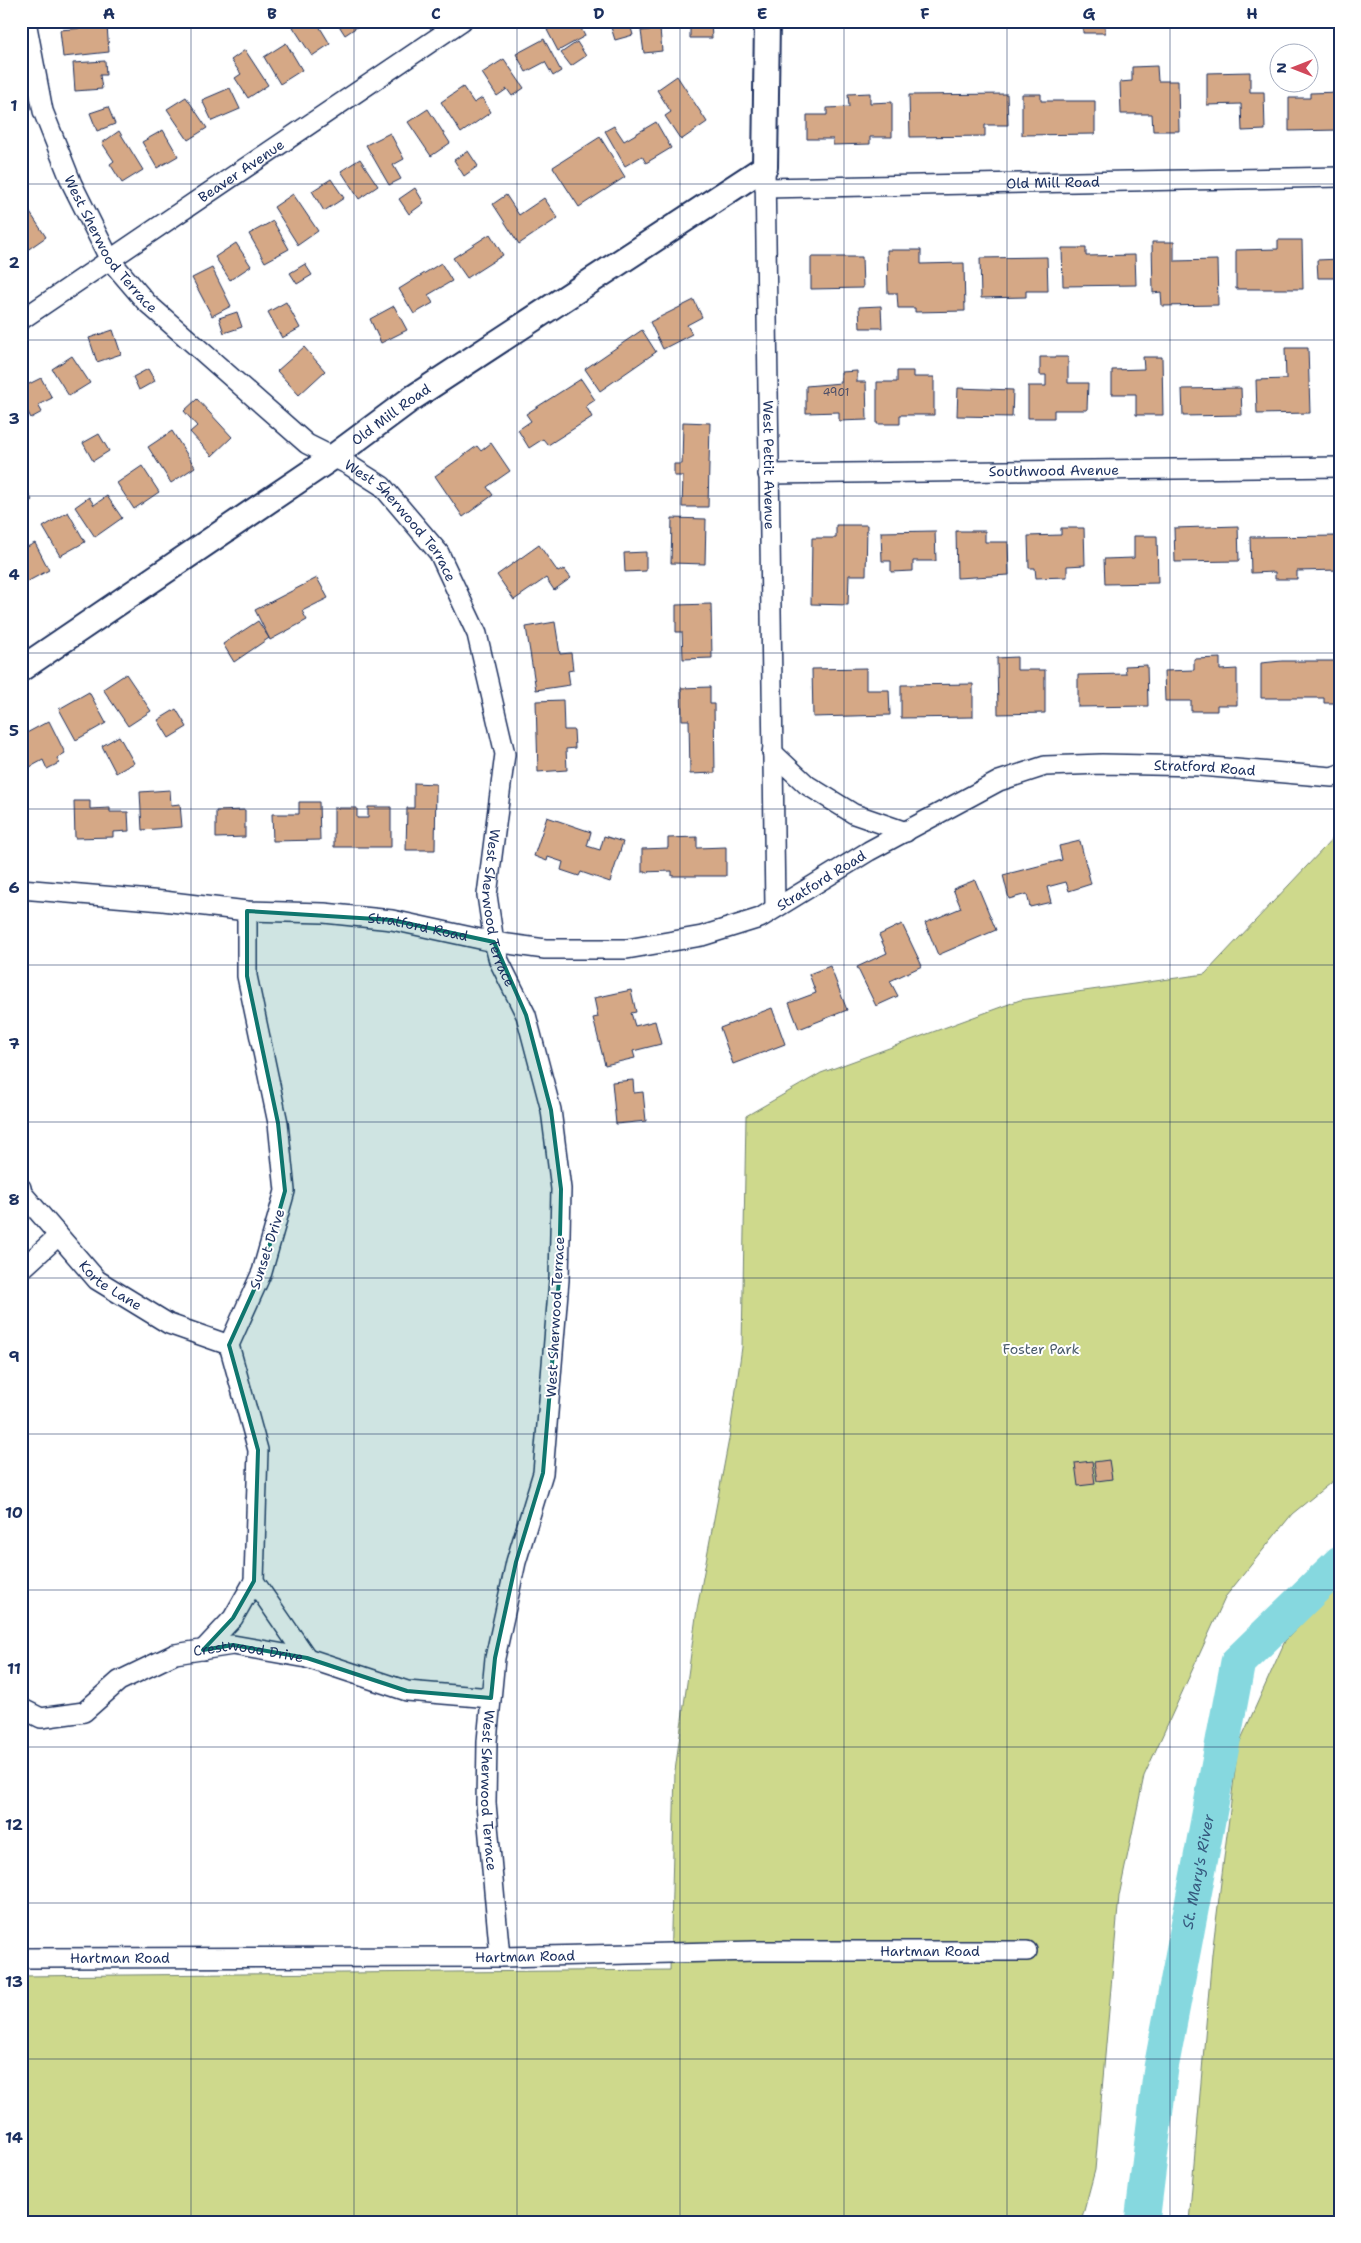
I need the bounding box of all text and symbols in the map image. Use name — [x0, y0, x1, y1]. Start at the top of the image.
text: A — [103, 3, 115, 24]
text: B — [267, 3, 277, 24]
text: C — [431, 3, 441, 24]
text: D — [593, 3, 605, 24]
text: E — [757, 3, 767, 24]
text: F — [920, 3, 930, 24]
text: G — [1083, 3, 1096, 24]
text: H — [1246, 3, 1258, 24]
north arrow — [1268, 42, 1318, 92]
text: N — [1272, 62, 1290, 74]
text: 1 — [10, 95, 18, 116]
street label: Beaver Avenue — [195, 135, 288, 206]
street label: West Sherwood Terrace — [60, 172, 161, 317]
street label: Old Mill Road — [1006, 173, 1100, 192]
text: 2 — [8, 252, 20, 273]
street label: Old Mill Road — [348, 380, 434, 449]
house number: 4901 — [823, 385, 849, 400]
street label: West Pettit Avenue — [759, 400, 779, 530]
text: 3 — [8, 408, 20, 429]
street label: West Sherwood Terrace — [341, 455, 460, 585]
street label: Southwood Avenue — [989, 461, 1119, 480]
text: 4 — [8, 564, 20, 585]
text: 5 — [9, 720, 19, 741]
street label: Stratford Road — [1154, 756, 1256, 780]
street label: West Sherwood Terrace — [478, 828, 519, 990]
street label: Stratford Road — [773, 846, 869, 915]
text: 6 — [8, 877, 20, 898]
street label: Stratford Road — [367, 909, 470, 945]
text: 7 — [8, 1033, 20, 1054]
text: 8 — [8, 1189, 20, 1210]
street label: Sunset Drive — [246, 1206, 289, 1292]
street label: West Sherwood Terrace — [542, 1236, 568, 1398]
street label: Korte Lane — [75, 1257, 145, 1314]
park label: Foster Park — [1002, 1340, 1080, 1358]
text: 9 — [8, 1346, 20, 1367]
text: 10 — [5, 1502, 23, 1523]
street label: Crestwood Drive — [192, 1635, 305, 1666]
text: 11 — [7, 1658, 21, 1679]
street label: West Sherwood Terrace — [477, 1709, 501, 1872]
water label: St. Mary's River — [1178, 1812, 1219, 1931]
text: 12 — [5, 1814, 23, 1835]
street label: Hartman Road — [880, 1942, 980, 1960]
street label: Hartman Road — [475, 1946, 575, 1966]
street label: Hartman Road — [70, 1949, 170, 1967]
text: 13 — [5, 1971, 23, 1992]
text: 14 — [5, 2127, 23, 2148]

